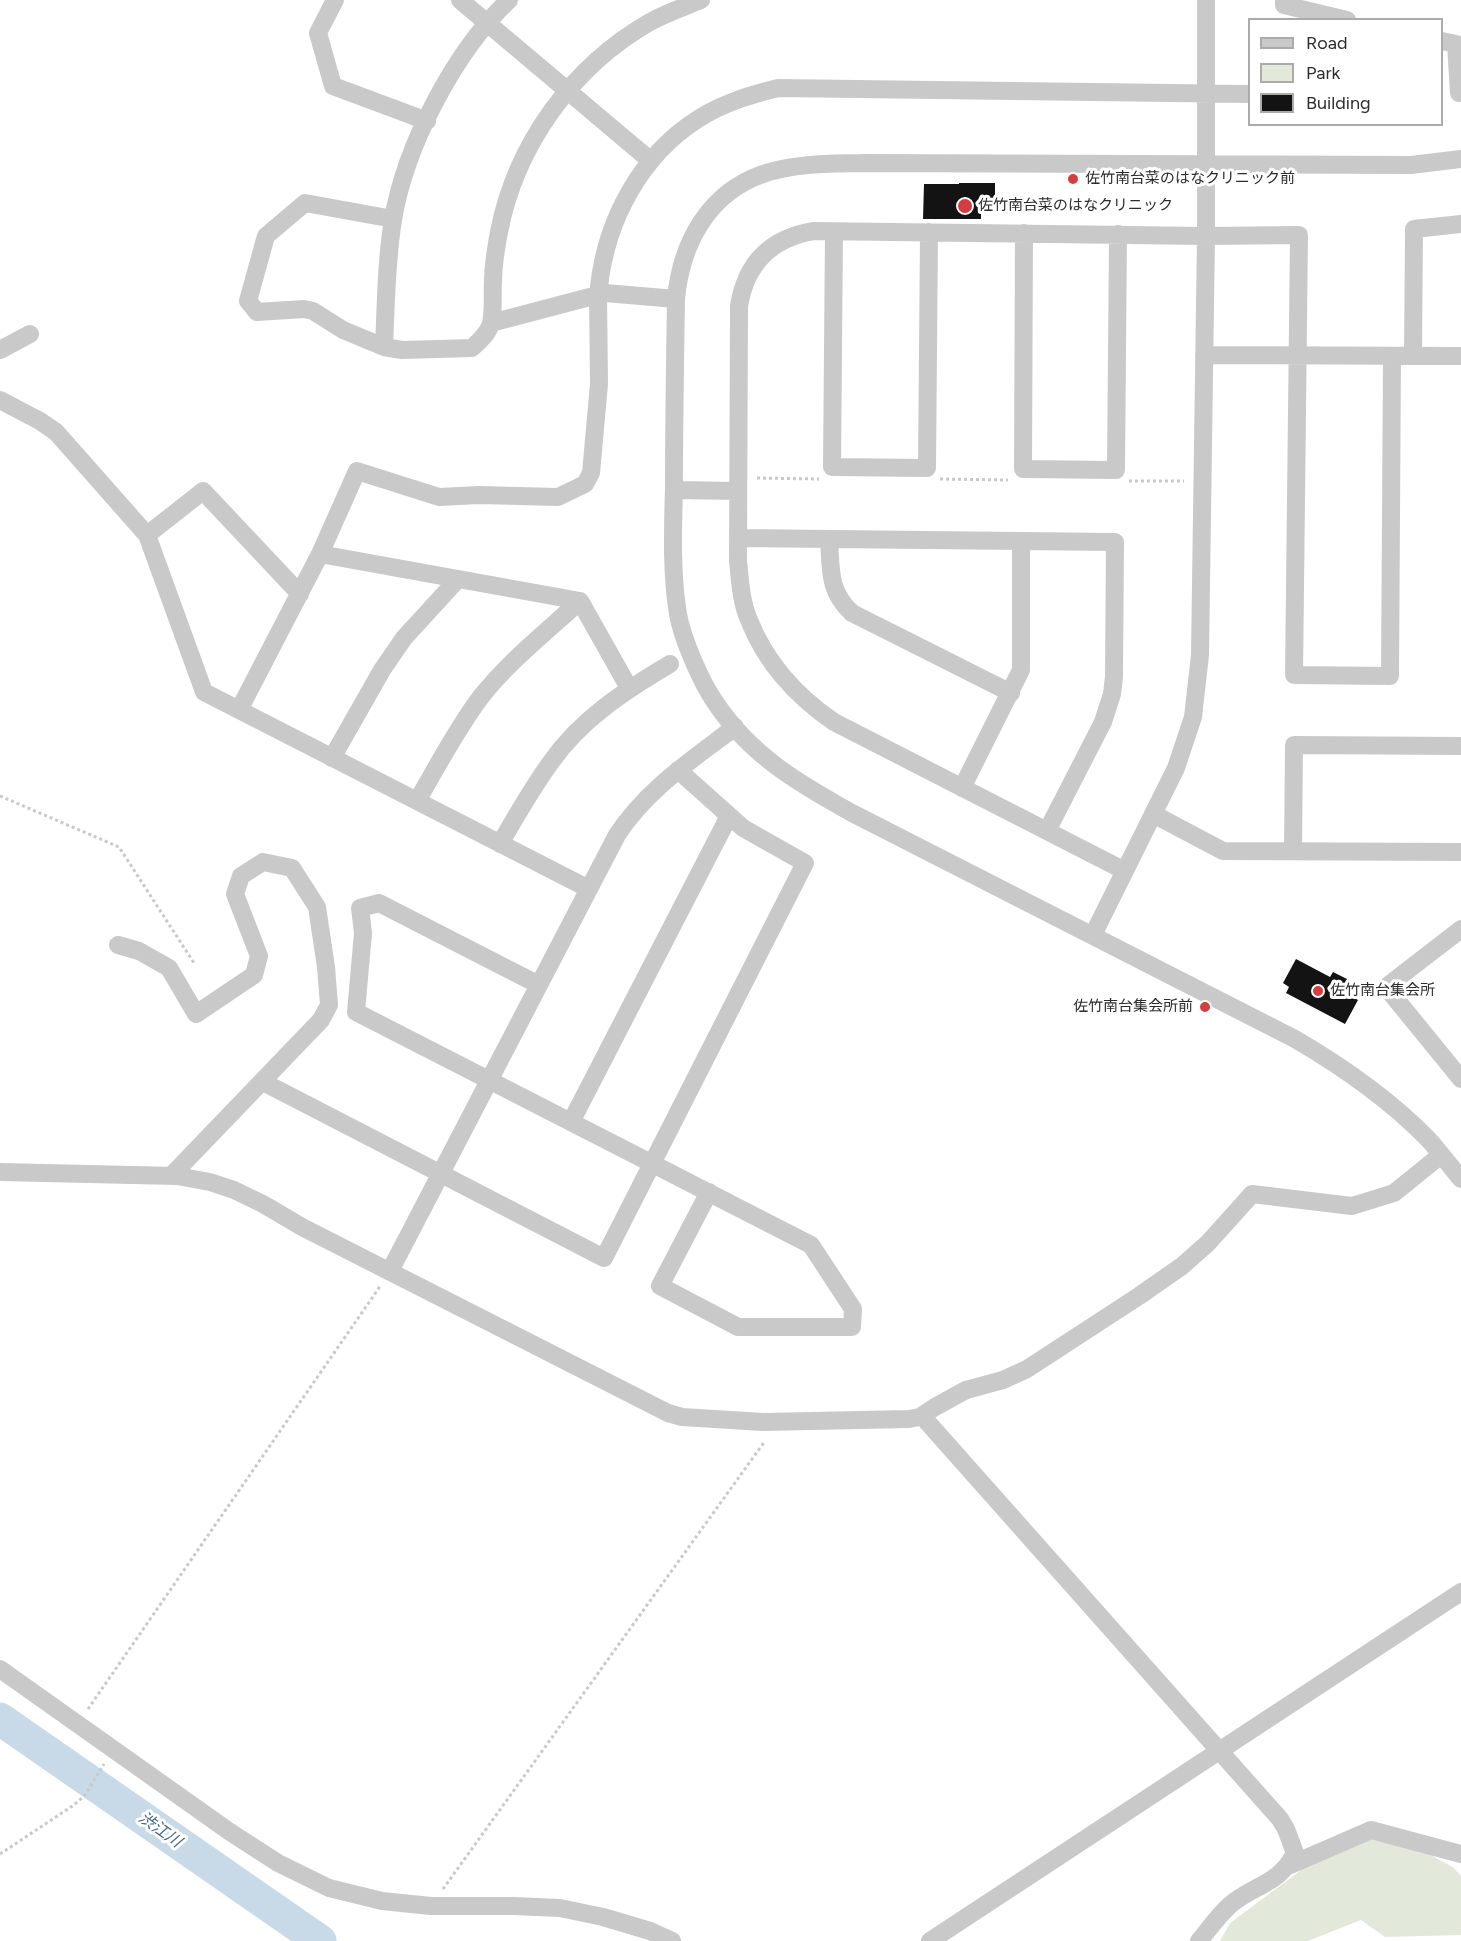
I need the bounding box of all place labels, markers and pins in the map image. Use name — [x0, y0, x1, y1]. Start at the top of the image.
place label: 佐竹南台菜のはなクリニック前 — [1085, 170, 1295, 188]
marker: 佐竹南台菜のはなクリニック前 — [1066, 172, 1080, 186]
marker: 佐竹南台菜のはなクリニック — [956, 197, 974, 215]
place label: 佐竹南台菜のはなクリニック — [978, 197, 1173, 215]
place label: 佐竹南台集会所 — [1330, 982, 1435, 1000]
marker: 佐竹南台集会所 — [1311, 984, 1325, 998]
place label: 佐竹南台集会所前 — [1073, 998, 1193, 1016]
marker: 佐竹南台集会所前 — [1198, 1000, 1212, 1014]

